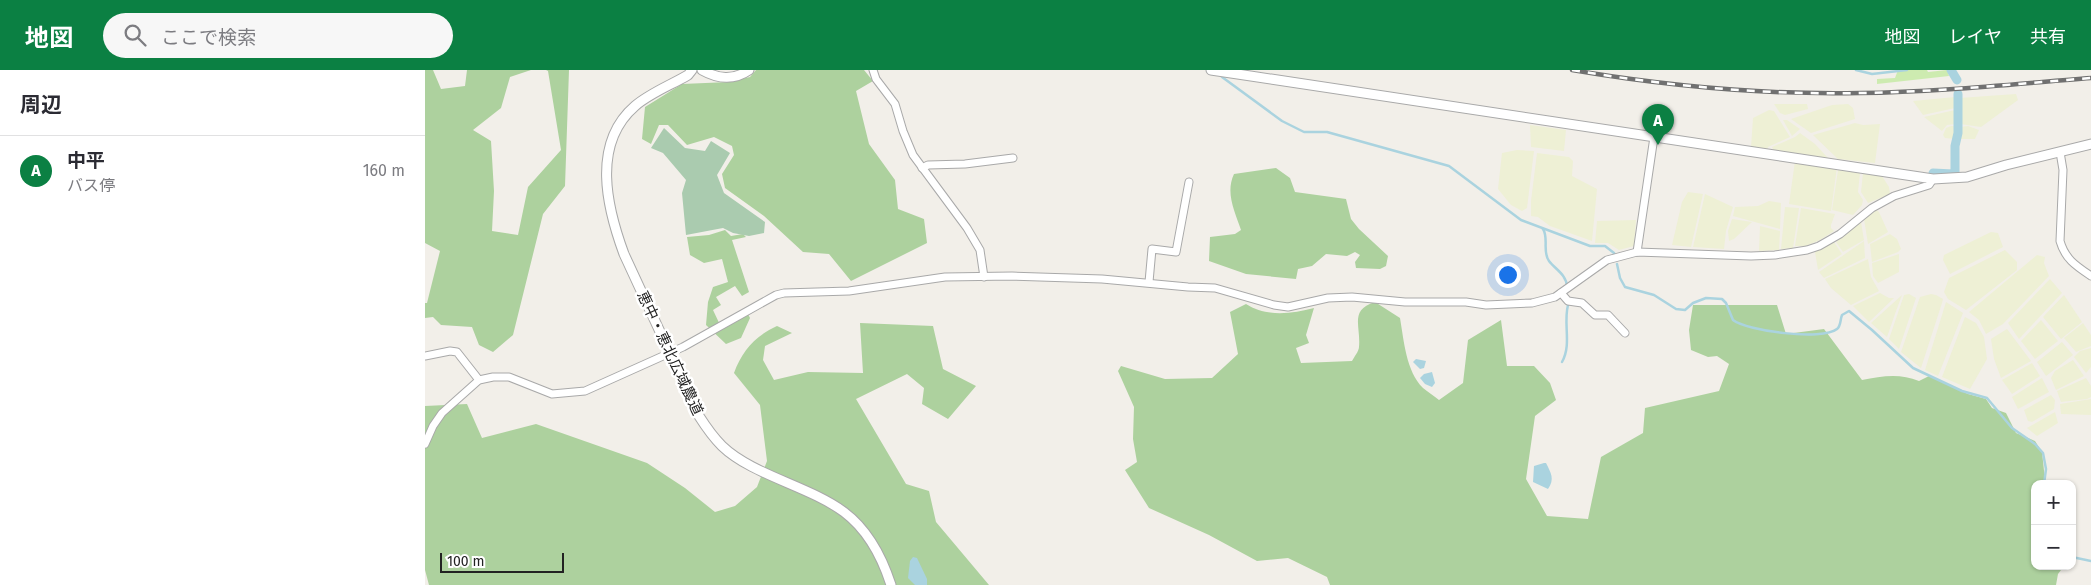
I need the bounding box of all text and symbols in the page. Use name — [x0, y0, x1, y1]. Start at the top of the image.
search box — [103, 13, 453, 58]
icon: search — [121, 21, 149, 49]
text: 地図 — [25, 24, 73, 52]
text: ここで検索 — [161, 26, 256, 49]
text: 地図 — [1885, 26, 1921, 48]
text: レイヤ — [1949, 26, 2002, 48]
text: 共有 — [2030, 26, 2066, 48]
text: 周辺 — [20, 92, 62, 118]
pin: A — [1642, 104, 1674, 145]
text: 中平 — [67, 149, 105, 172]
text: A — [31, 161, 41, 180]
text: 160 m — [363, 161, 405, 180]
text: バス停 — [67, 176, 115, 195]
your location — [1495, 262, 1521, 288]
street label: 恵中・恵北広域農道 — [633, 288, 707, 418]
map controls — [2031, 480, 2076, 570]
button: + — [2031, 480, 2076, 525]
button: − — [2031, 525, 2076, 570]
scale bar — [440, 550, 564, 573]
text: 100 m — [447, 553, 484, 570]

